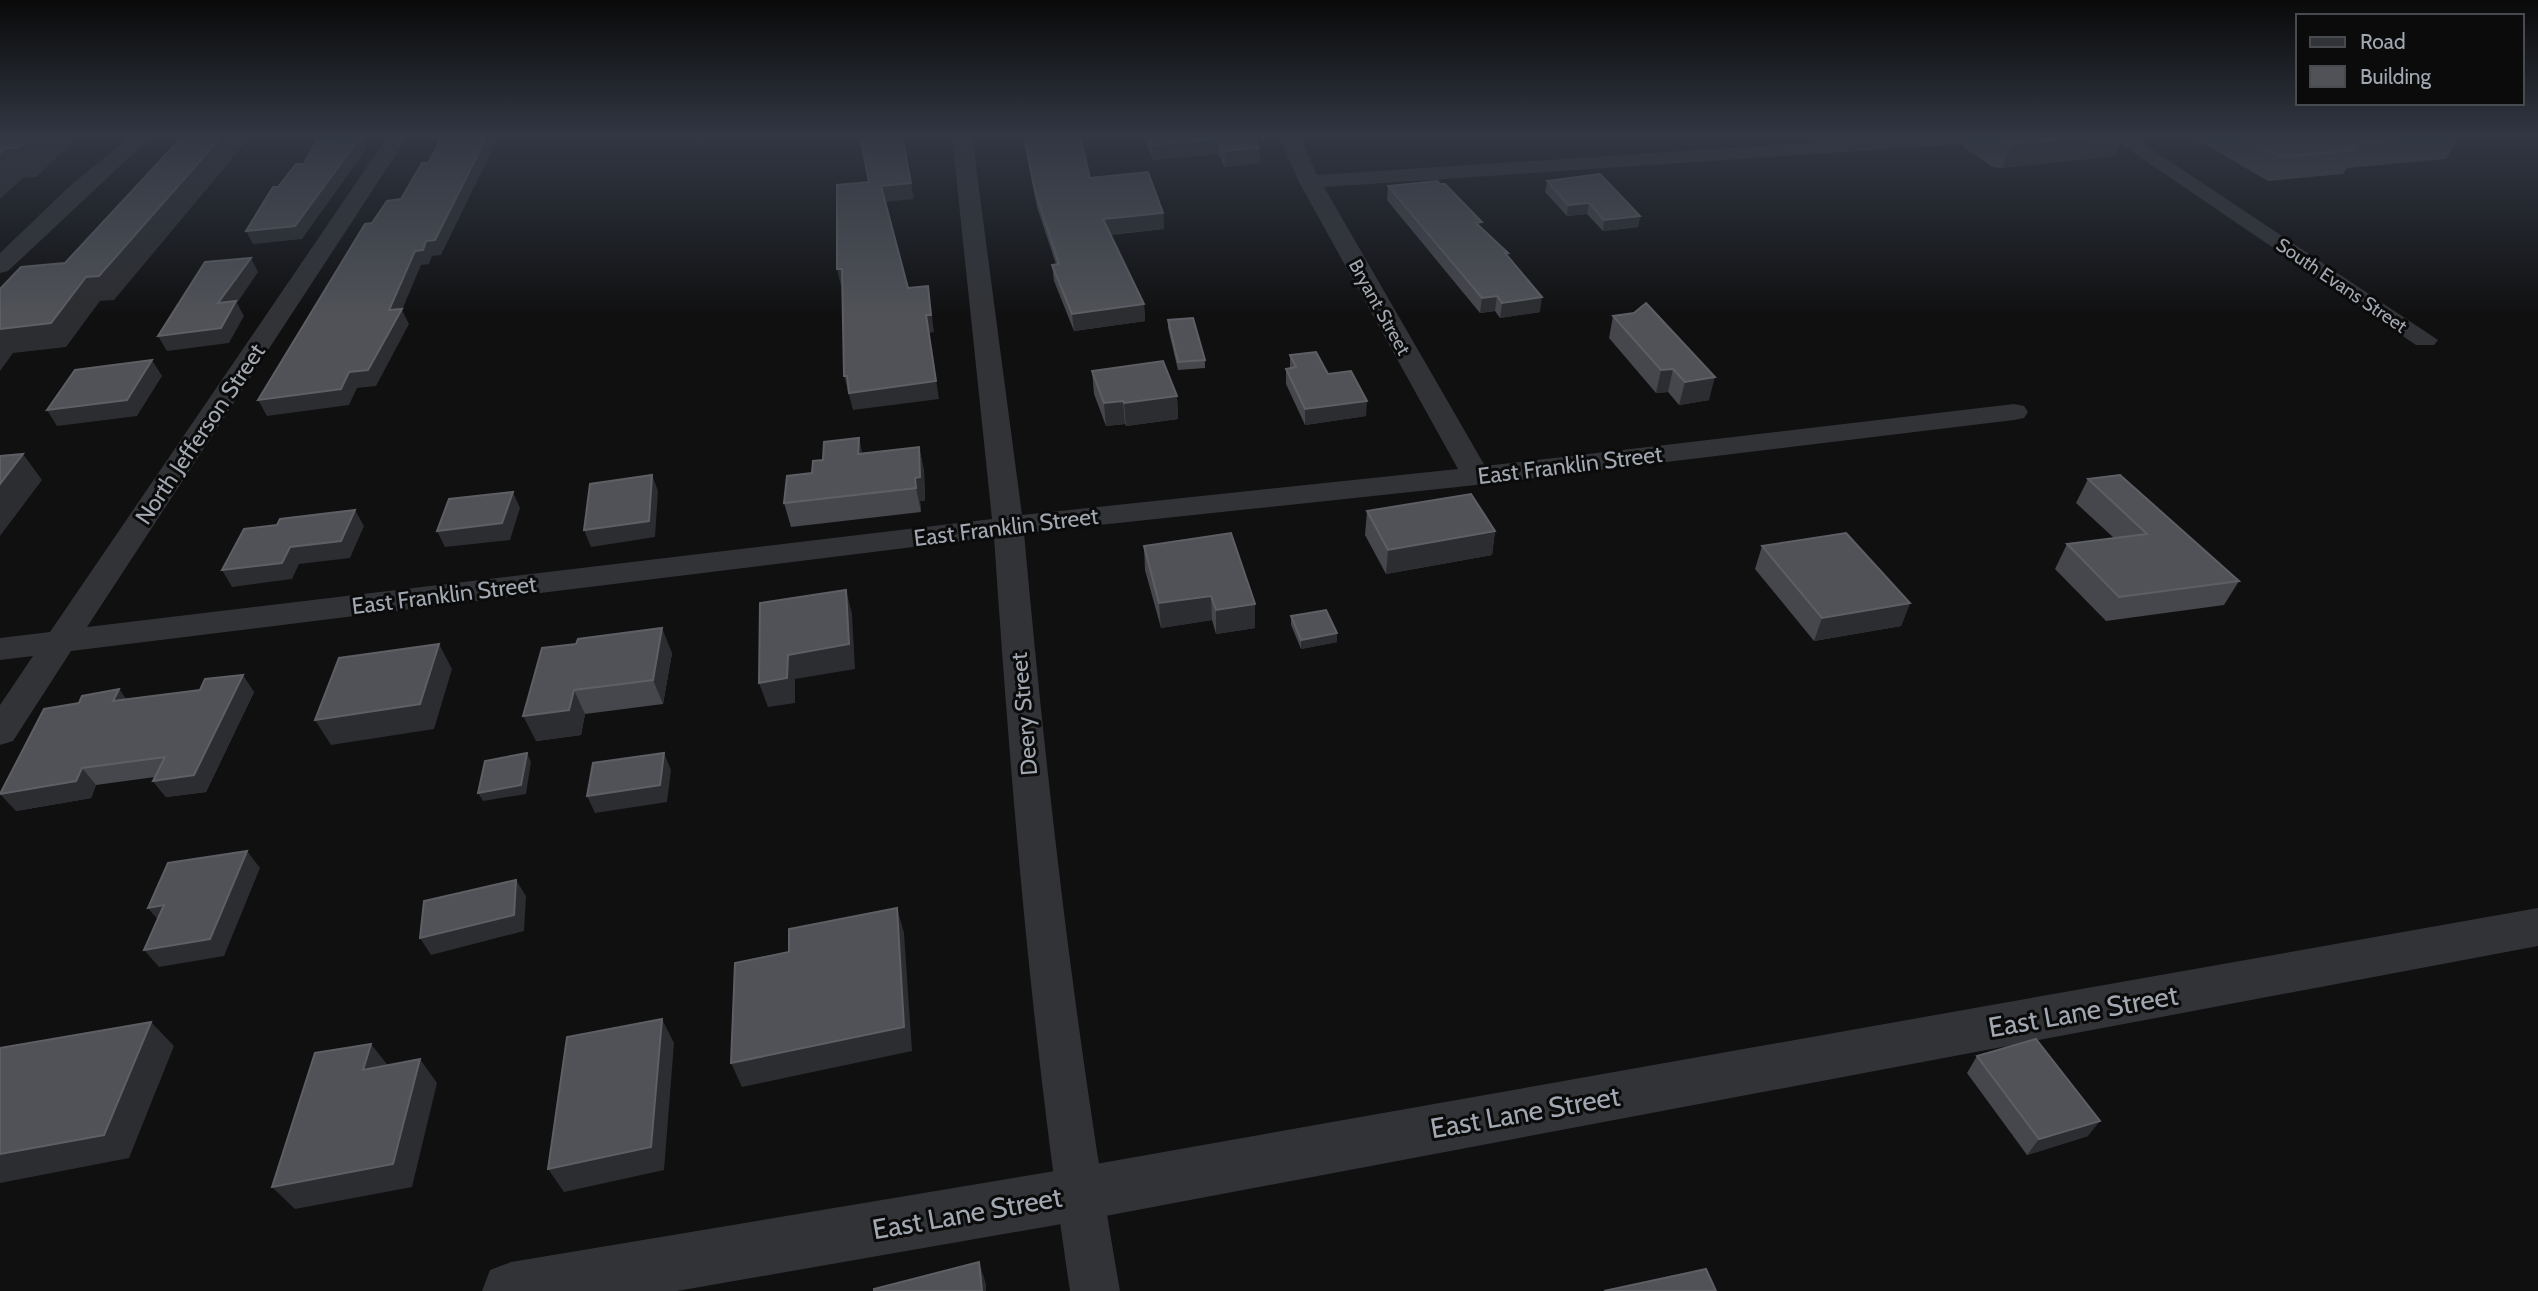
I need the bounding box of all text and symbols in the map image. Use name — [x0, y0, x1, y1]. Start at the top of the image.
legend — [2296, 14, 2524, 105]
text: Road — [2360, 29, 2406, 54]
text: Building — [2360, 64, 2432, 89]
street label: South Evans Street — [2272, 233, 2412, 338]
street label: Bryant Street — [1344, 255, 1416, 360]
street label: North Jefferson Street — [129, 338, 271, 530]
street label: East Franklin Street — [1476, 440, 1664, 490]
street label: East Franklin Street — [912, 502, 1100, 552]
street label: East Franklin Street — [350, 570, 538, 620]
street label: Deery Street — [1005, 651, 1043, 777]
street label: East Lane Street — [1986, 978, 2180, 1044]
street label: East Lane Street — [1428, 1079, 1622, 1145]
street label: East Lane Street — [870, 1180, 1064, 1246]

